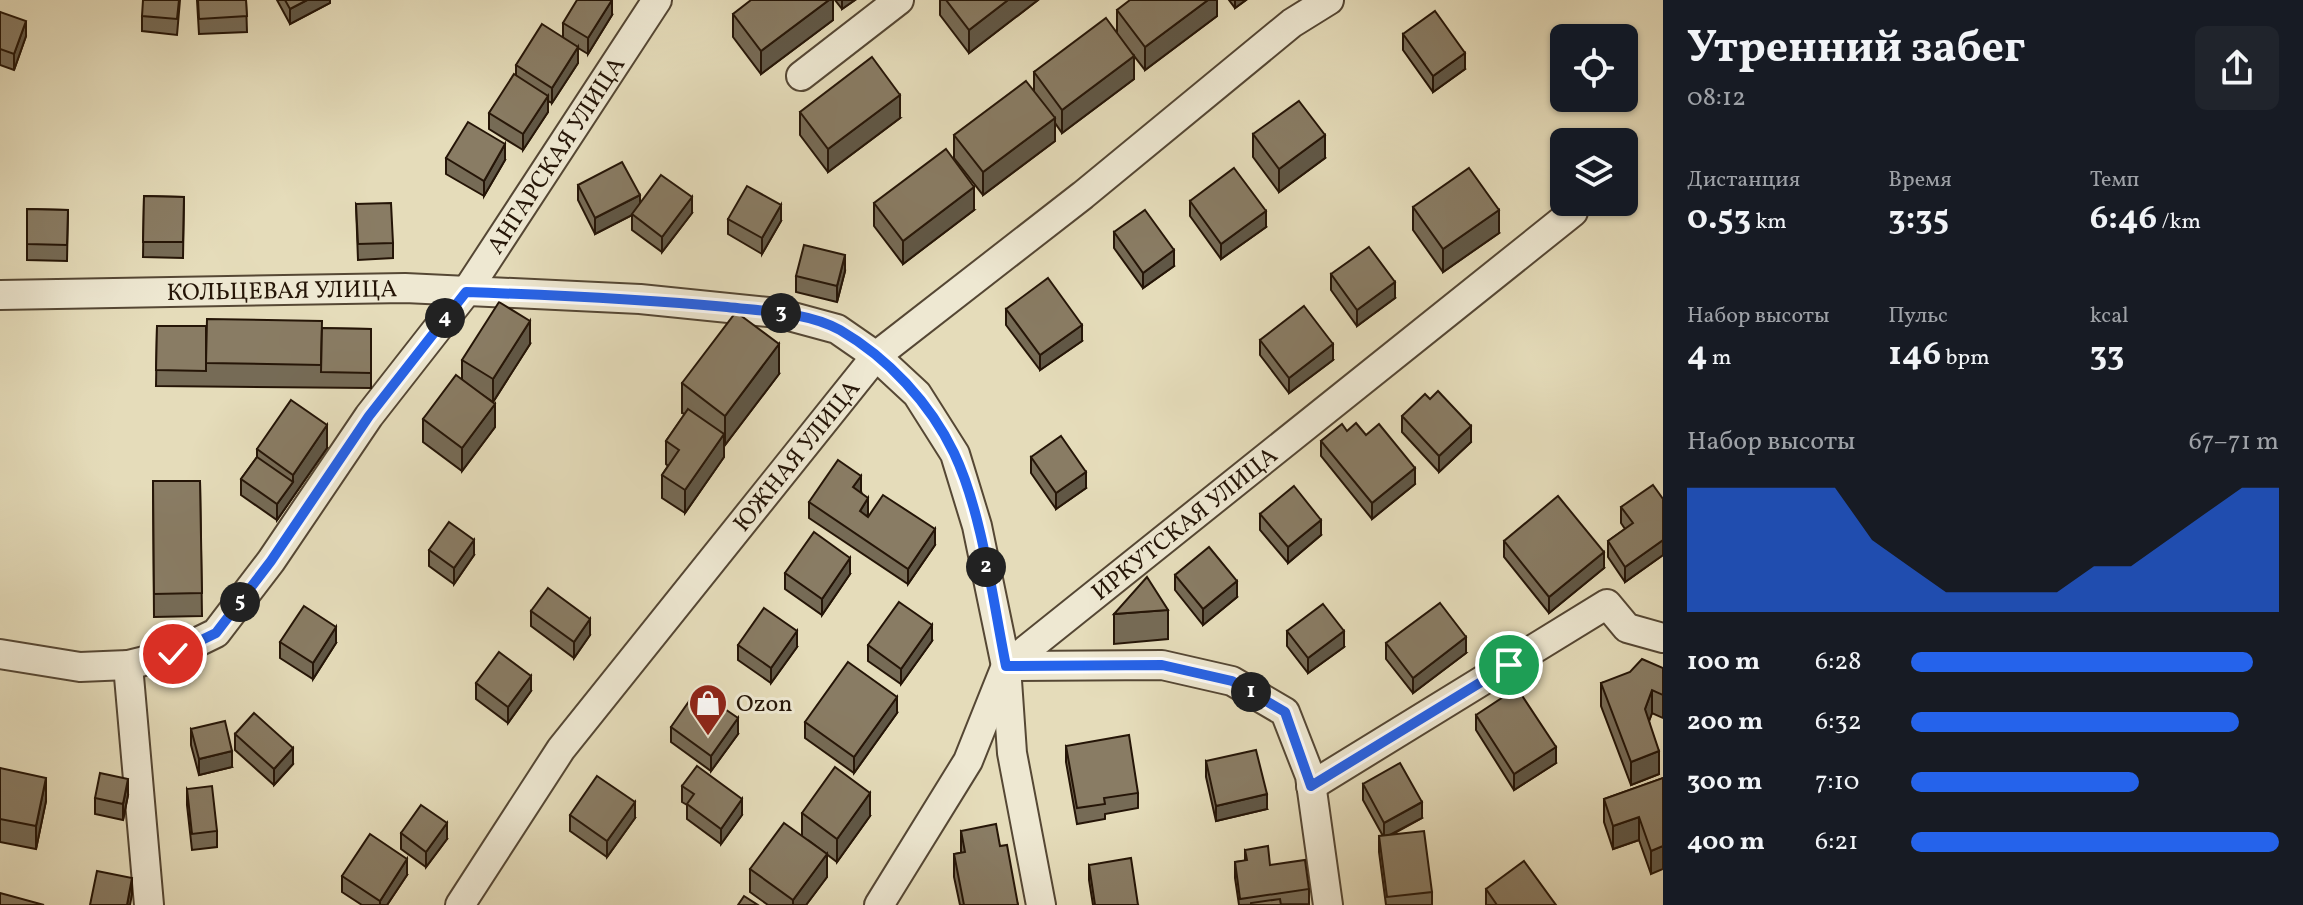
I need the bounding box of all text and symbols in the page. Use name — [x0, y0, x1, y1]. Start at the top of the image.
text: Утренний забег — [1687, 19, 2025, 80]
map controls — [1550, 24, 1638, 216]
button: locate — [1550, 24, 1638, 112]
button: share — [2195, 26, 2279, 110]
street label: АНГАРСКАЯ УЛИЦА — [480, 51, 634, 262]
text: 08:12 — [1687, 80, 1746, 116]
button: layers — [1550, 128, 1638, 216]
text: Дистанция — [1687, 165, 1800, 196]
text: Время — [1888, 165, 1952, 196]
text: Темп — [2090, 165, 2139, 196]
text: 0.53 — [1687, 196, 1751, 243]
text: 3:35 — [1888, 196, 1949, 243]
text: 6:46 — [2090, 196, 2157, 243]
text: km — [1751, 207, 1787, 238]
text: /km — [2157, 207, 2201, 238]
street label: КОЛЬЦЕВАЯ УЛИЦА — [166, 273, 398, 311]
pin: 3 — [761, 293, 801, 333]
text: 3 — [775, 297, 787, 328]
pin: 4 — [425, 298, 465, 338]
text: Набор высоты — [1687, 301, 1830, 332]
text: Пульс — [1888, 301, 1948, 332]
text: kcal — [2090, 301, 2129, 332]
text: 4 — [438, 302, 452, 333]
text: 4 — [1687, 332, 1708, 379]
text: 146 — [1888, 332, 1941, 379]
text: 33 — [2090, 332, 2124, 379]
text: m — [1708, 343, 1731, 374]
text: bpm — [1941, 343, 1990, 374]
street label: ЮЖНАЯ УЛИЦА — [726, 373, 869, 540]
text: Набор высоты — [1687, 424, 1855, 460]
text: 67–71 m — [2189, 424, 2279, 460]
street label: ИРКУТСКАЯ УЛИЦА — [1085, 440, 1286, 610]
pin: 2 — [966, 547, 1006, 587]
text: 2 — [980, 551, 992, 582]
pin: 5 — [220, 582, 260, 622]
text: 5 — [235, 586, 245, 617]
pin — [139, 620, 207, 688]
pin — [1475, 631, 1543, 699]
icon: check — [151, 632, 195, 676]
icon: arrive — [1487, 643, 1531, 687]
text: 100 m — [1687, 644, 1760, 680]
text: 6:28 — [1815, 644, 1861, 680]
pin: 1 — [1231, 672, 1271, 712]
text: 1 — [1247, 676, 1255, 707]
shop icon: Ozon — [687, 682, 729, 737]
place label: Ozon — [736, 688, 793, 722]
text: 200 m — [1687, 704, 1763, 740]
text: 6:32 — [1815, 704, 1862, 740]
text: 300 m — [1687, 764, 1763, 800]
text: 7:10 — [1815, 764, 1859, 800]
text: 400 m — [1687, 824, 1765, 860]
text: 6:21 — [1815, 824, 1858, 860]

